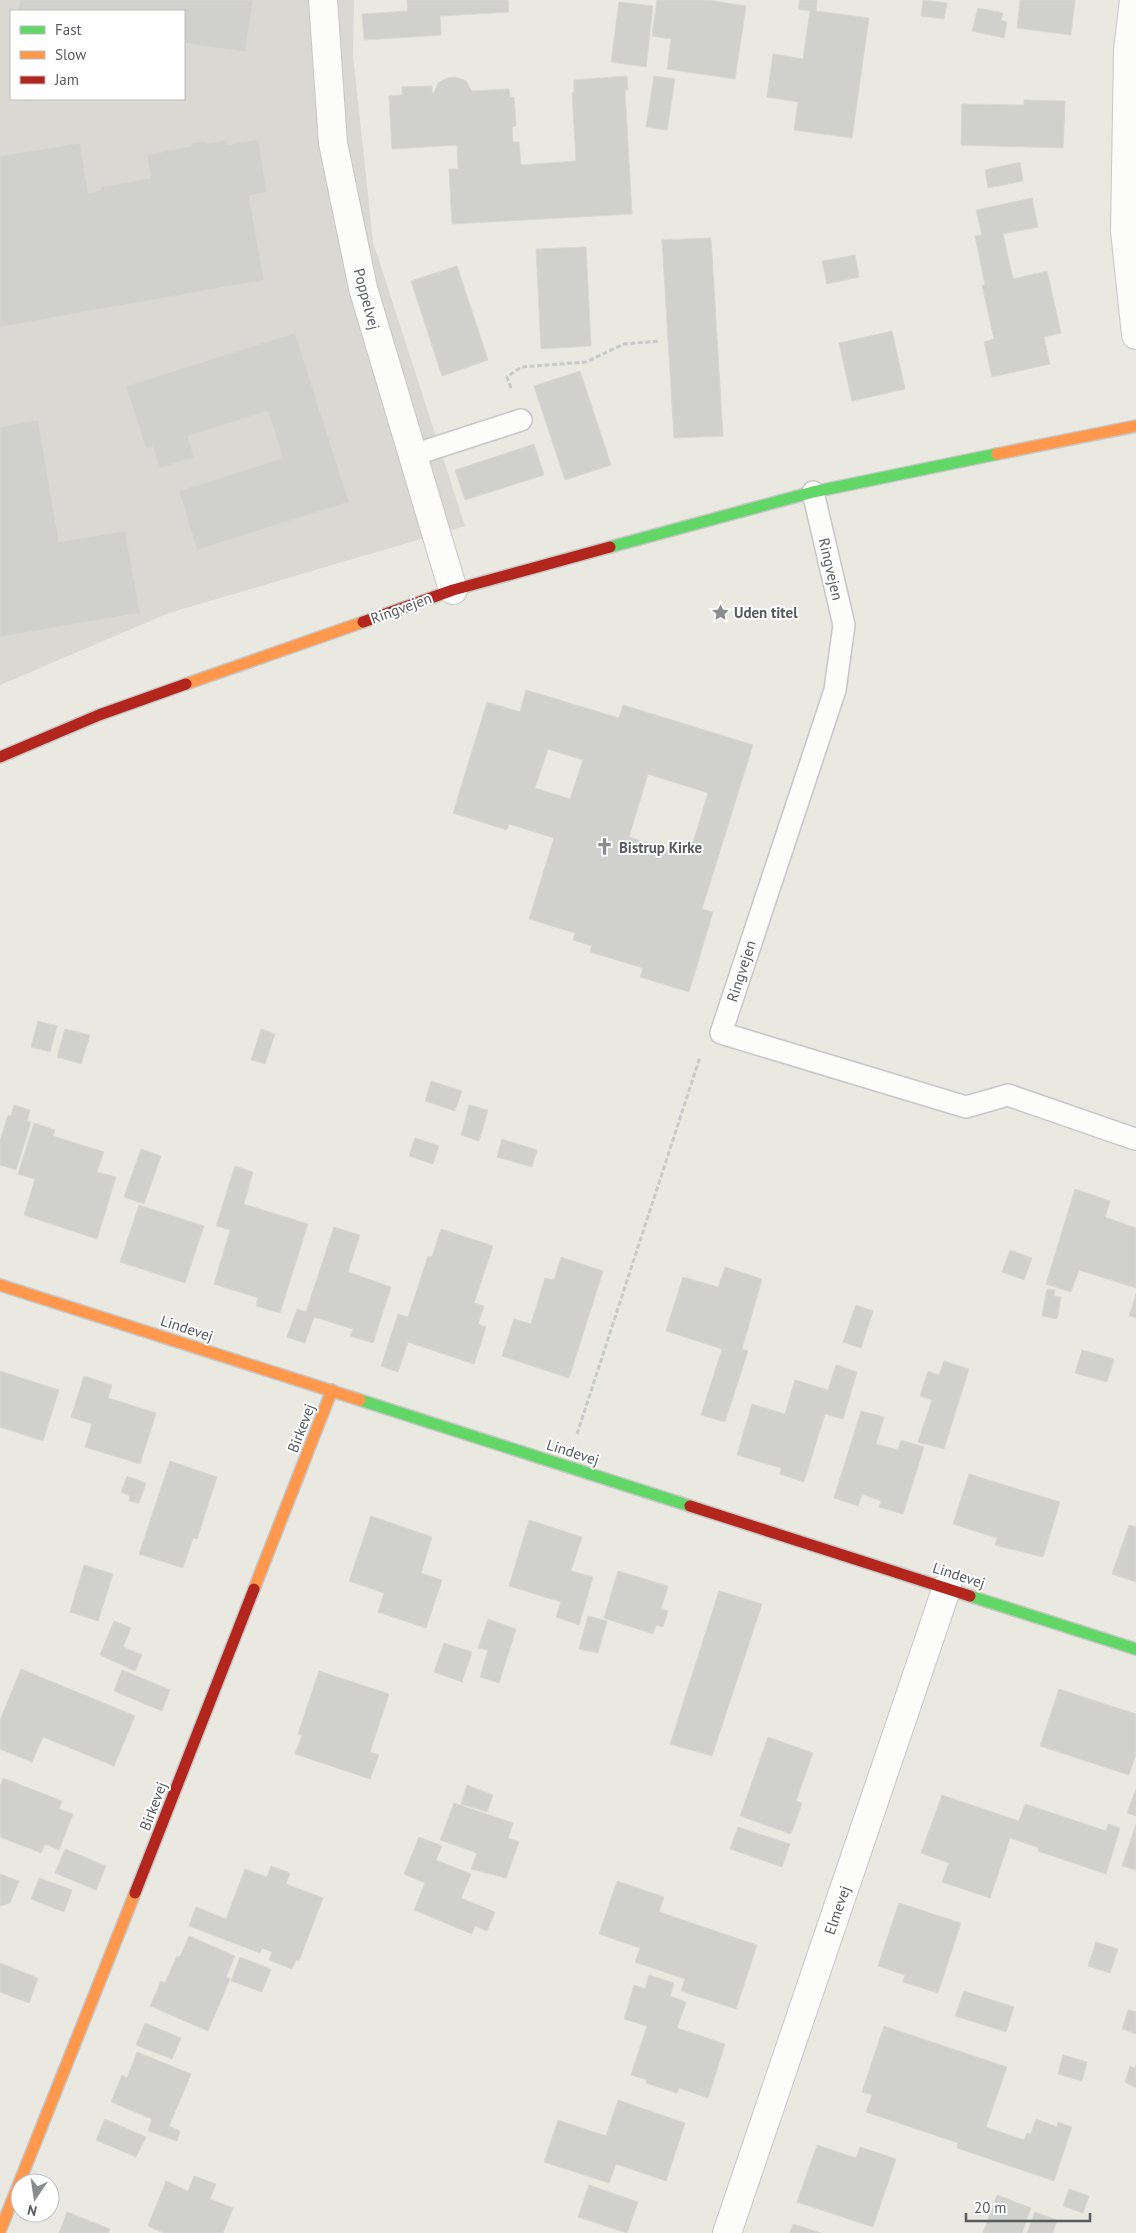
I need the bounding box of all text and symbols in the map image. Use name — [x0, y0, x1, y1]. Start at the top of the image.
legend — [10, 10, 185, 100]
text: Fast — [55, 20, 82, 39]
text: Slow — [55, 45, 86, 64]
text: Jam — [54, 70, 79, 89]
street label: Poppelvej — [350, 266, 384, 332]
street label: Ringvejen — [815, 536, 847, 602]
street label: Ringvejen — [368, 588, 434, 628]
place icon: Uden titel — [710, 602, 730, 622]
place label: Uden titel — [734, 603, 798, 622]
church icon: Bistrup Kirke — [595, 837, 615, 857]
place label: Bistrup Kirke — [619, 838, 702, 857]
street label: Ringvejen — [722, 938, 760, 1004]
street label: Lindevej — [158, 1311, 216, 1345]
street label: Birkevej — [283, 1401, 319, 1455]
street label: Lindevej — [544, 1435, 602, 1469]
street label: Lindevej — [930, 1558, 988, 1592]
street label: Birkevej — [135, 1779, 171, 1833]
street label: Elmevej — [820, 1883, 854, 1937]
north arrow — [10, 2173, 60, 2223]
scale bar — [966, 2190, 1090, 2222]
text: 20 m — [974, 2198, 1007, 2217]
text: N — [26, 2201, 39, 2220]

